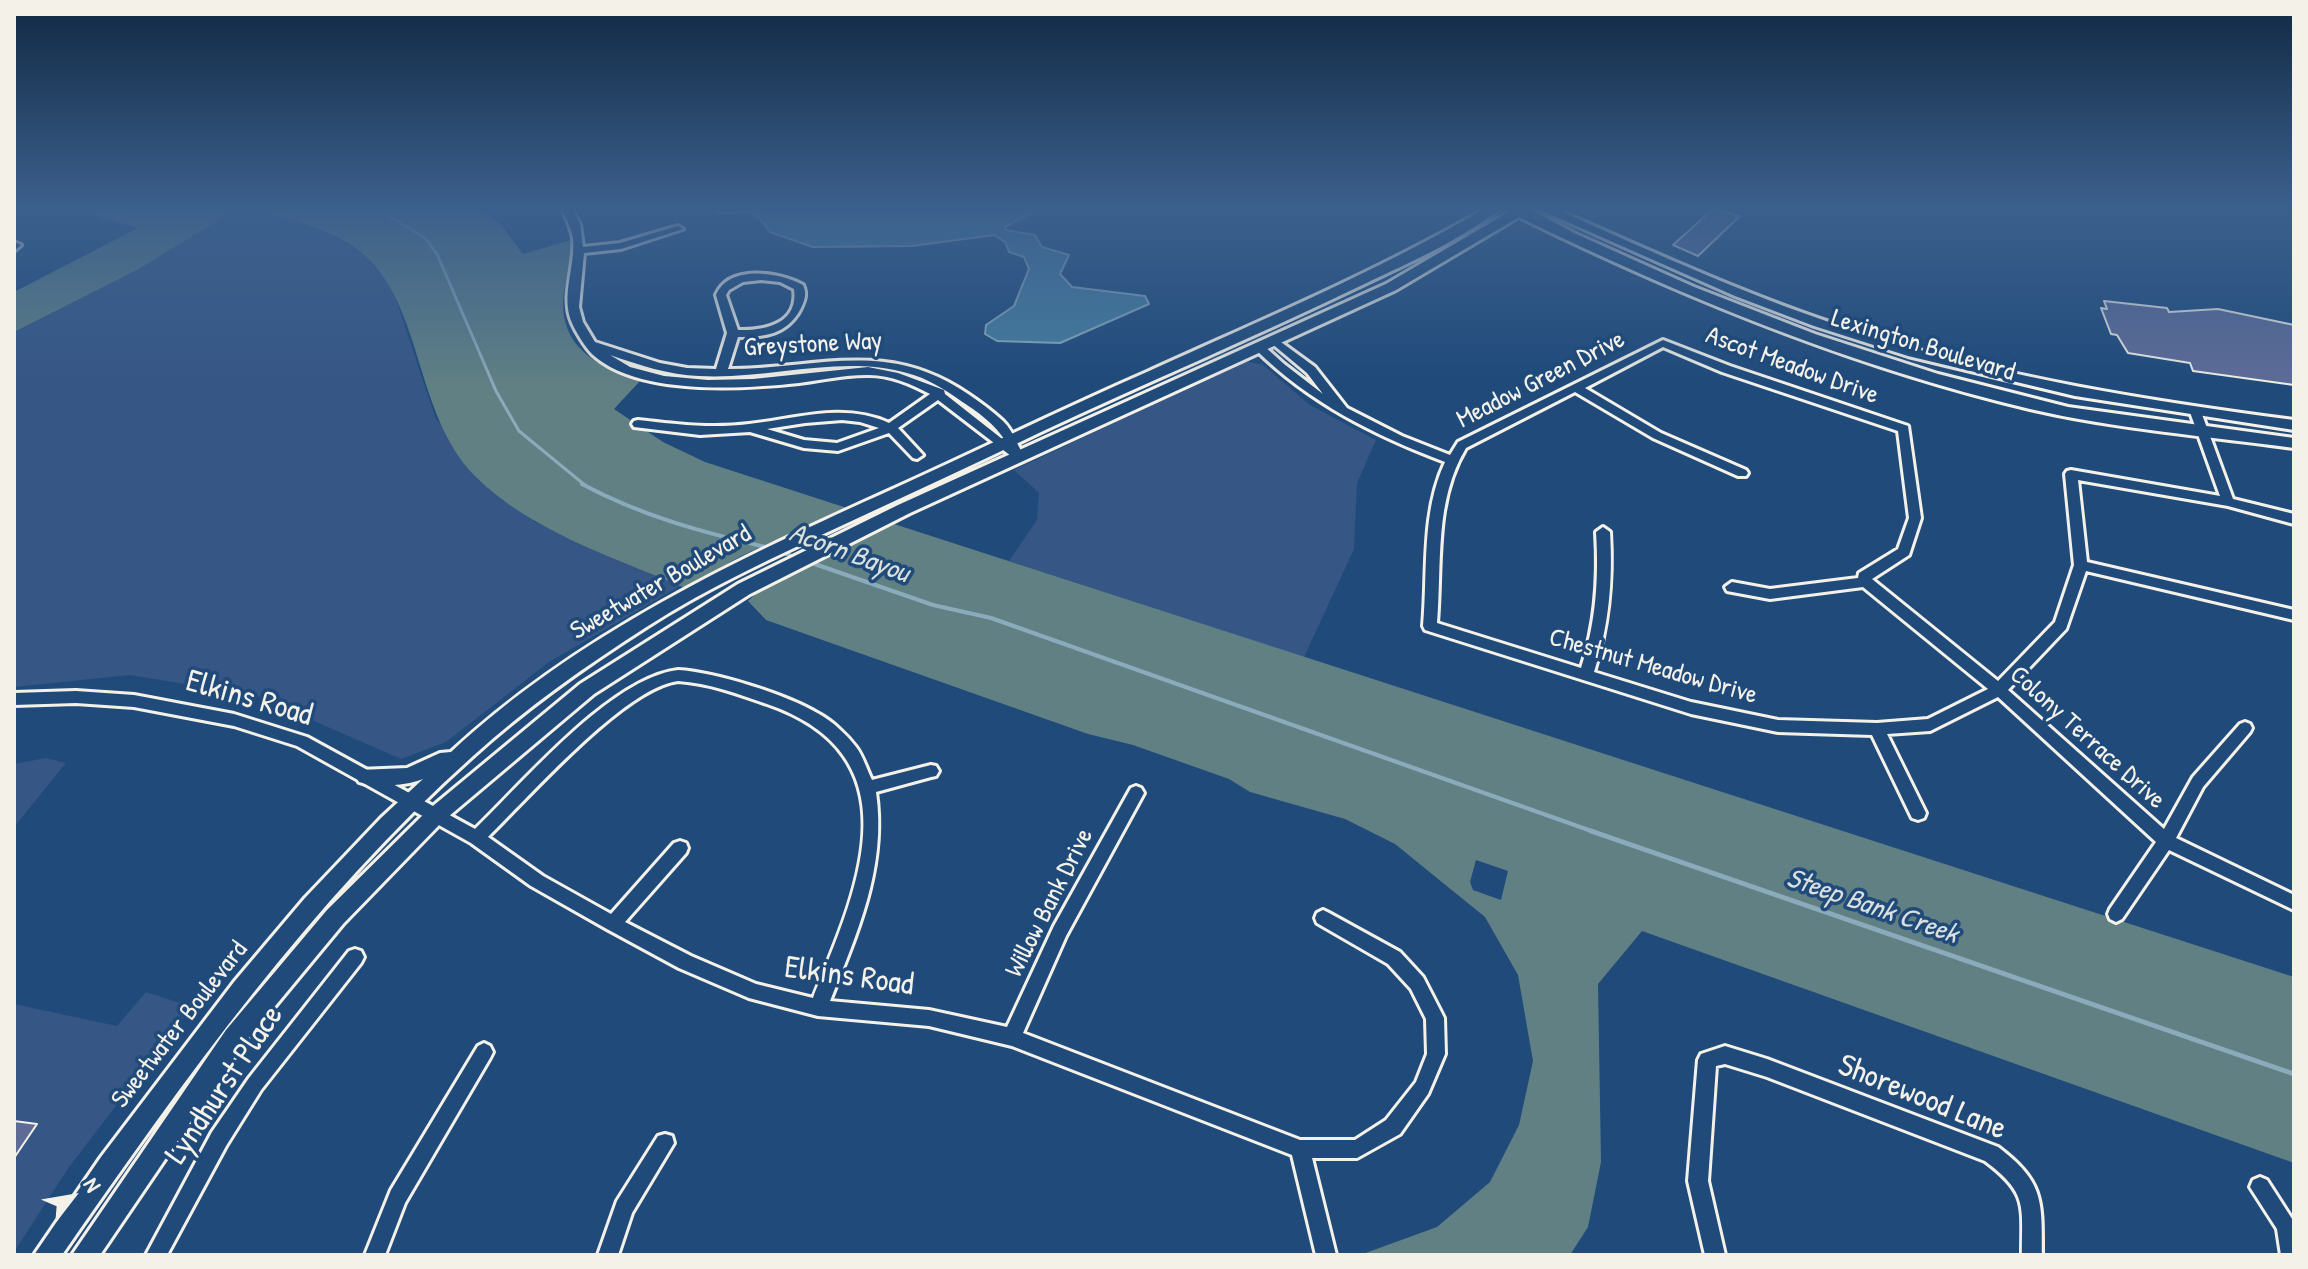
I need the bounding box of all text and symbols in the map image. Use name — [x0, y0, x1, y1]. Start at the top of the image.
street label: Lexington Boulevard — [1828, 303, 2018, 389]
street label: Ascot Meadow Drive — [1701, 320, 1883, 412]
street label: Meadow Green Drive — [1452, 324, 1630, 436]
street label: Greystone Way — [743, 326, 883, 364]
water label: Acorn Bayou — [784, 517, 914, 591]
street label: Sweetwater Boulevard — [565, 519, 757, 647]
street label: Chestnut Meadow Drive — [1545, 622, 1761, 712]
street label: Colony Terrace Drive — [2003, 660, 2171, 816]
street label: Elkins Road — [181, 663, 317, 735]
street label: Willow Bank Drive — [999, 824, 1101, 982]
water label: Steep Bank Creek — [1782, 862, 1962, 952]
street label: Sweetwater Boulevard — [105, 935, 255, 1115]
street label: Elkins Road — [782, 949, 916, 1005]
street label: Lyndhurst Place — [158, 998, 292, 1172]
street label: Shorewood Lane — [1832, 1047, 2012, 1149]
north arrow — [32, 1157, 112, 1237]
text: N — [77, 1172, 108, 1197]

